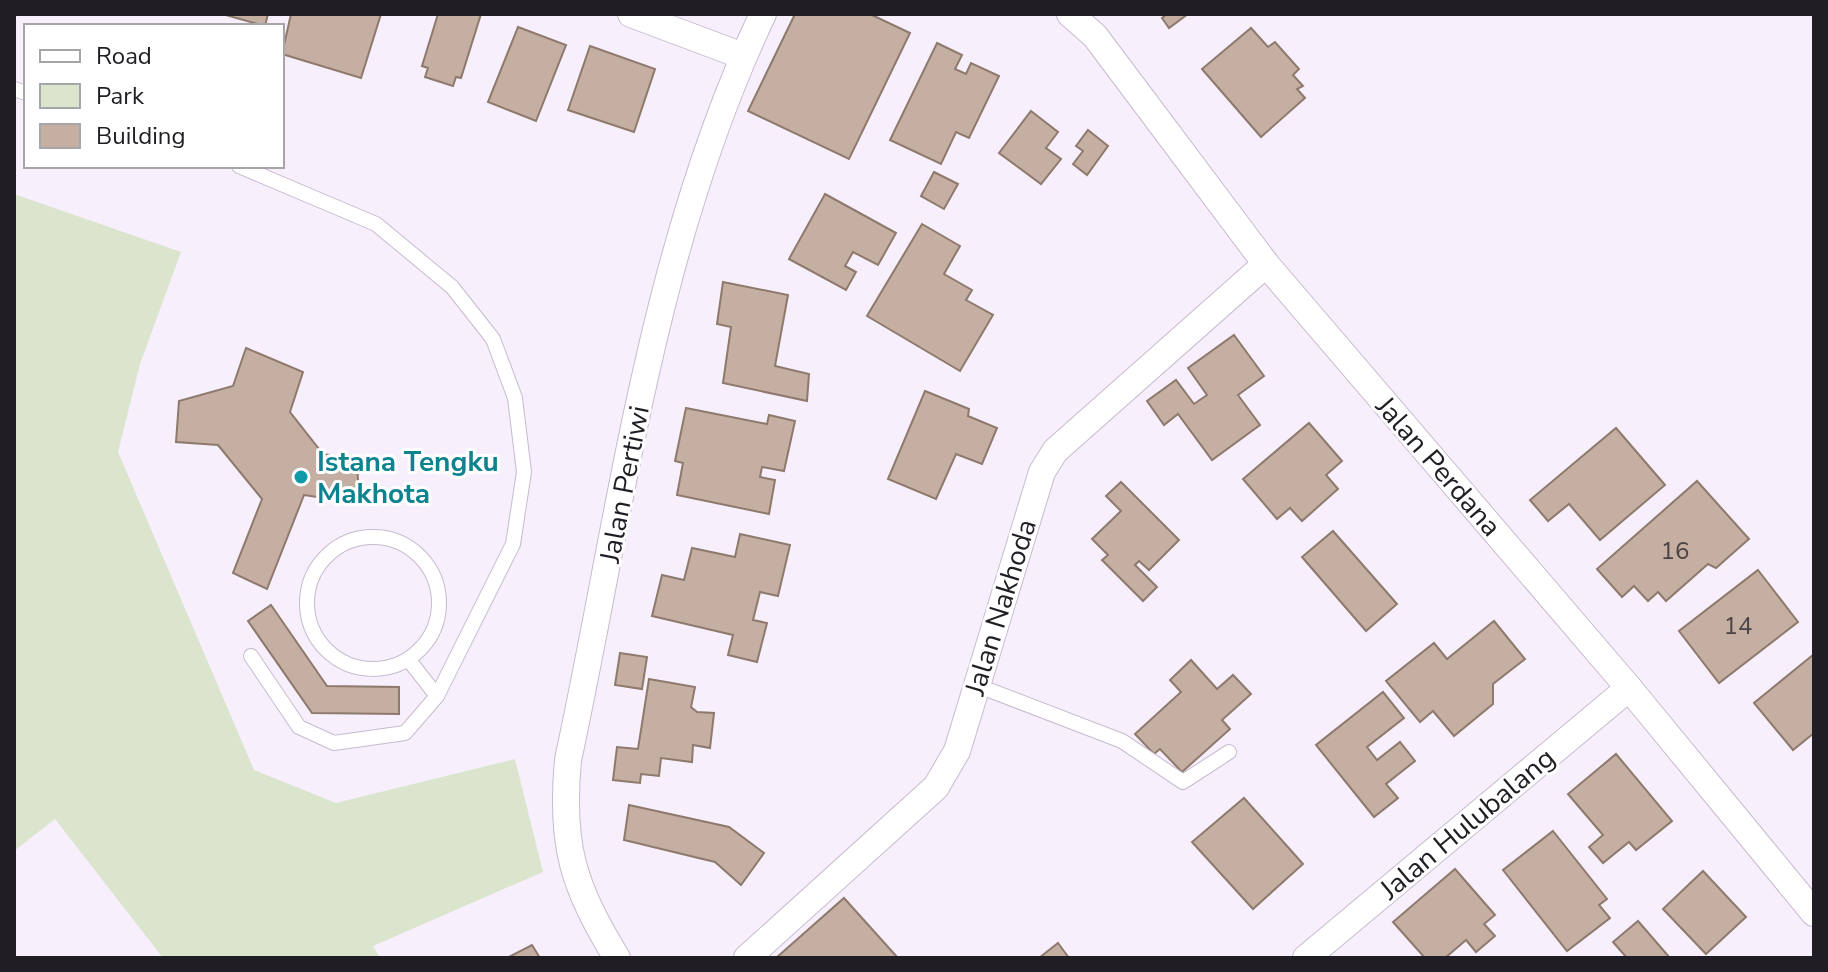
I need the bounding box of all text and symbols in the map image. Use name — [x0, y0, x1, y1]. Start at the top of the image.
legend — [24, 24, 284, 168]
text: Road — [96, 40, 152, 72]
text: Park — [96, 80, 145, 112]
text: Building — [96, 120, 186, 152]
street label: Jalan Perdana — [1366, 388, 1510, 545]
street label: Jalan Pertiwi — [591, 402, 659, 567]
place label: Istana Tengku Makhota — [317, 443, 499, 513]
marker: Istana Tengku Makhota — [292, 468, 310, 486]
street label: Jalan Nakhoda — [956, 515, 1046, 701]
house number: 16 — [1661, 535, 1689, 567]
house number: 14 — [1724, 610, 1752, 642]
street label: Jalan Hulubalang — [1371, 739, 1563, 909]

